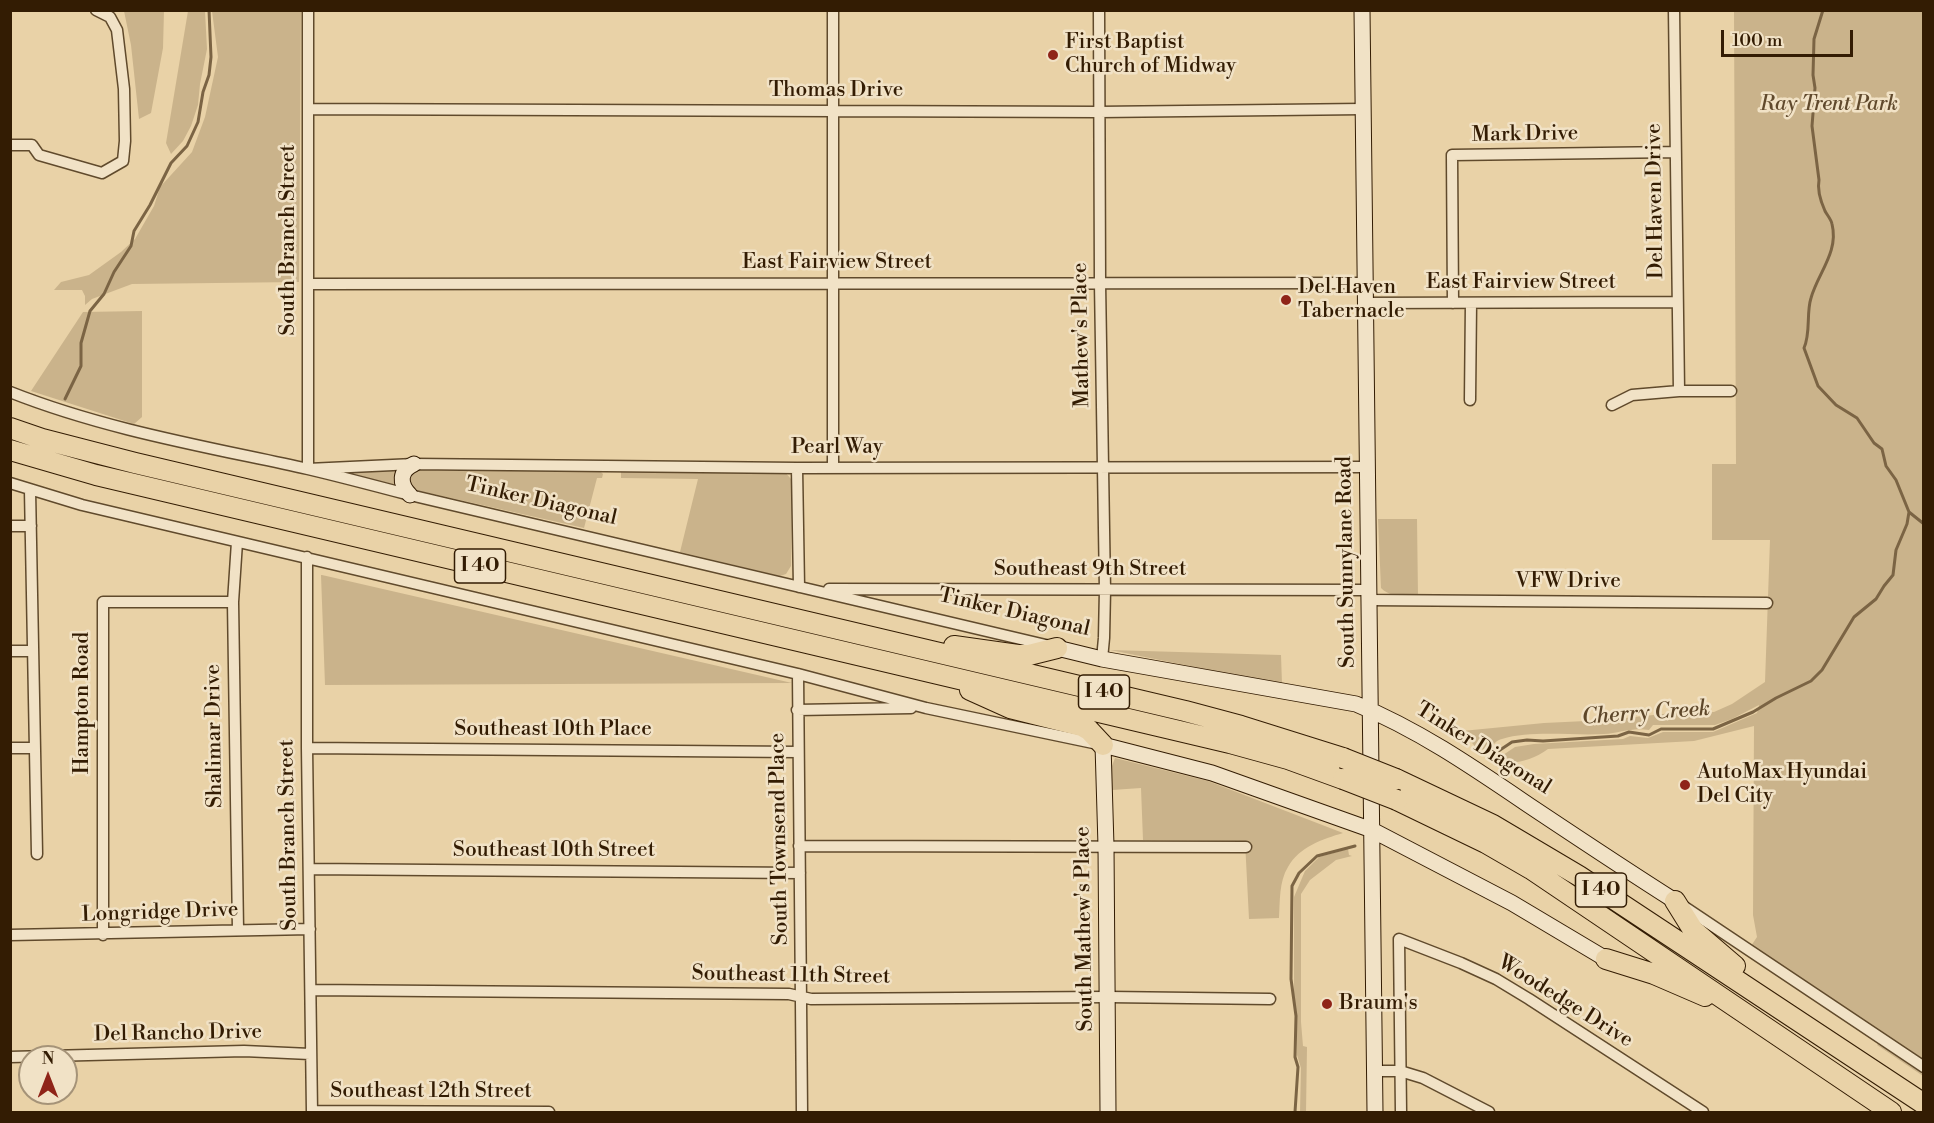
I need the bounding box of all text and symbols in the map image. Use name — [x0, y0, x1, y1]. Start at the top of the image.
scale bar — [1724, 18, 1856, 56]
text: 100 m — [1732, 29, 1783, 52]
place label: First Baptist Church of Midway — [1065, 30, 1236, 80]
marker: First Baptist Church of Midway — [1046, 48, 1060, 62]
street label: Thomas Drive — [769, 78, 903, 104]
park label: Ray Trent Park — [1760, 92, 1898, 118]
street label: Mark Drive — [1471, 121, 1579, 149]
street label: Del Haven Drive — [1642, 123, 1670, 279]
street label: South Branch Street — [276, 144, 302, 336]
street label: East Fairview Street — [742, 250, 932, 276]
street label: Mathew's Place — [1068, 262, 1096, 408]
street label: East Fairview Street — [1426, 270, 1616, 296]
place label: Del Haven Tabernacle — [1298, 275, 1405, 325]
marker: Del Haven Tabernacle — [1279, 293, 1293, 307]
street label: Pearl Way — [791, 435, 883, 461]
street label: South Sunnylane Road — [1333, 456, 1361, 668]
street label: Tinker Diagonal — [463, 472, 619, 532]
road number: I 40 — [454, 549, 506, 583]
street label: Southeast 9th Street — [994, 557, 1186, 583]
street label: VFW Drive — [1515, 569, 1621, 595]
street label: Tinker Diagonal — [936, 583, 1092, 643]
street label: Hampton Road — [70, 632, 96, 774]
street label: Shalimar Drive — [201, 664, 229, 808]
road number: I 40 — [1078, 675, 1130, 709]
water label: Cherry Creek — [1581, 696, 1711, 732]
street label: Tinker Diagonal — [1411, 697, 1555, 801]
street label: Southeast 10th Place — [454, 717, 652, 743]
street label: South Townsend Place — [766, 732, 794, 946]
street label: South Branch Street — [275, 739, 303, 931]
place label: AutoMax Hyundai Del City — [1697, 760, 1867, 810]
marker: AutoMax Hyundai Del City — [1678, 778, 1692, 792]
street label: South Mathew's Place — [1071, 826, 1099, 1032]
street label: Southeast 10th Street — [453, 838, 655, 864]
road number: I 40 — [1576, 873, 1626, 907]
street label: Longridge Drive — [81, 898, 239, 928]
street label: Woodedge Drive — [1493, 950, 1637, 1054]
street label: Southeast 11th Street — [691, 962, 891, 990]
place label: Braum's — [1339, 991, 1418, 1017]
marker: Braum's — [1320, 997, 1334, 1011]
street label: Del Rancho Drive — [94, 1020, 262, 1048]
north arrow — [18, 1045, 78, 1105]
text: N — [42, 1049, 54, 1069]
street label: Southeast 12th Street — [330, 1079, 532, 1105]

